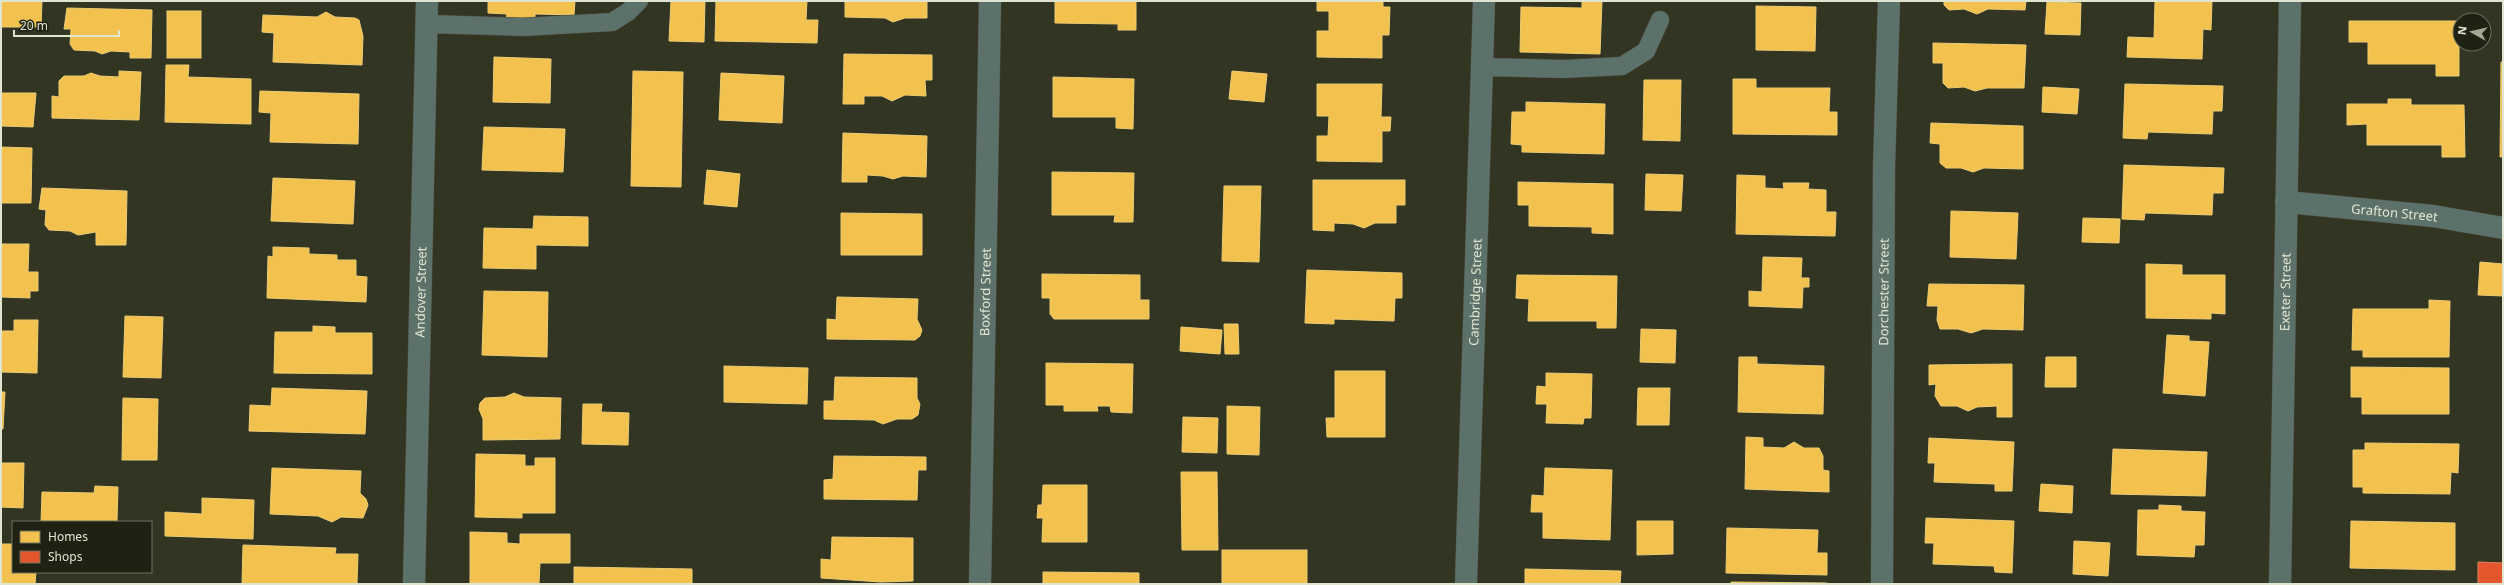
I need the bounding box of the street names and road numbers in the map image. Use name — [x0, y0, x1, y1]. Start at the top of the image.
street label: Grafton Street — [2350, 199, 2439, 226]
street label: Cambridge Street — [1464, 238, 1486, 346]
street label: Dorchester Street — [1874, 238, 1893, 346]
street label: Andover Street — [410, 246, 431, 338]
street label: Boxford Street — [975, 248, 995, 336]
street label: Exeter Street — [2275, 252, 2295, 331]

